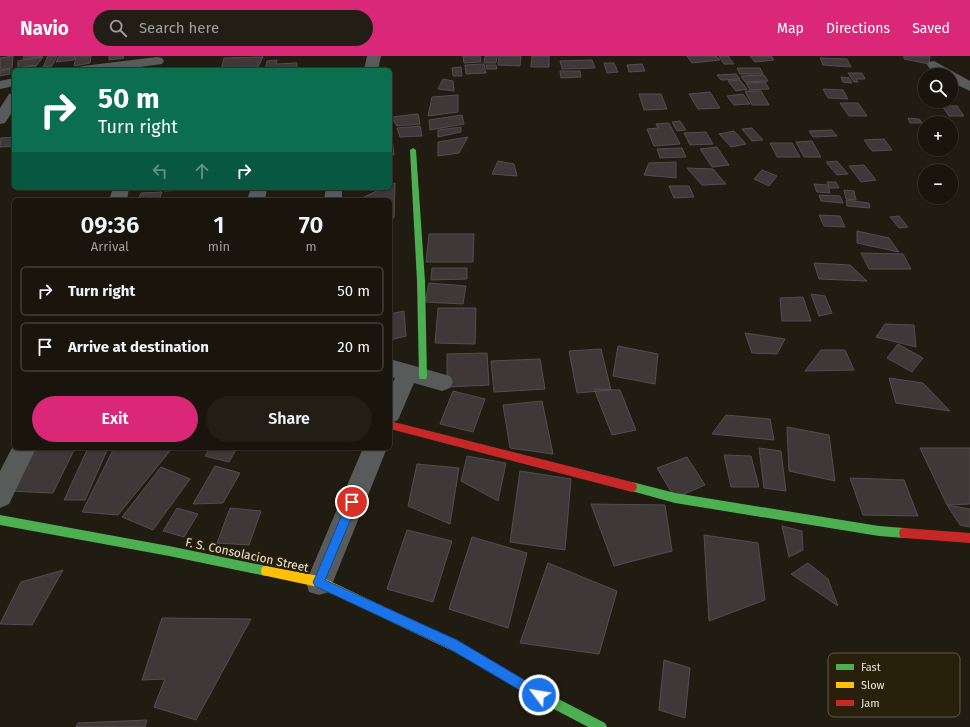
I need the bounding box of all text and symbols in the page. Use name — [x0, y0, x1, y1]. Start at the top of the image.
search box — [93, 10, 373, 46]
text: Navio — [20, 17, 69, 40]
icon: search — [107, 17, 129, 39]
text: Search here — [139, 19, 219, 37]
text: Map — [777, 20, 804, 37]
text: Directions — [826, 20, 890, 37]
text: Saved — [912, 20, 950, 37]
map controls — [918, 68, 958, 204]
button: search — [918, 68, 958, 108]
text: 50 m — [98, 82, 160, 115]
icon: right — [32, 84, 84, 136]
text: Turn right — [98, 116, 178, 138]
button: + — [918, 116, 958, 156]
icon: left — [149, 160, 171, 182]
icon: ahead — [191, 160, 213, 182]
icon: right — [233, 160, 255, 182]
button: − — [918, 164, 958, 204]
text: 09:36 — [81, 211, 139, 239]
text: 1 — [213, 211, 224, 239]
text: 70 — [299, 211, 323, 239]
text: Arrival — [91, 239, 129, 254]
text: min — [208, 239, 230, 254]
text: m — [305, 239, 317, 254]
icon: right — [34, 280, 56, 302]
text: Turn right — [68, 282, 135, 300]
text: 50 m — [337, 282, 370, 300]
icon: arrive — [34, 336, 56, 358]
text: Arrive at destination — [68, 338, 209, 356]
text: 20 m — [337, 338, 370, 356]
button: Exit — [32, 396, 198, 442]
button: Share — [206, 396, 372, 442]
pin — [335, 485, 369, 519]
icon: arrive — [341, 491, 363, 513]
street label: F. S. Consolacion Street — [184, 535, 311, 575]
legend — [828, 653, 960, 717]
text: Fast — [861, 661, 881, 674]
position arrow — [518, 674, 560, 716]
text: Slow — [861, 679, 885, 692]
text: Jam — [861, 697, 880, 710]

